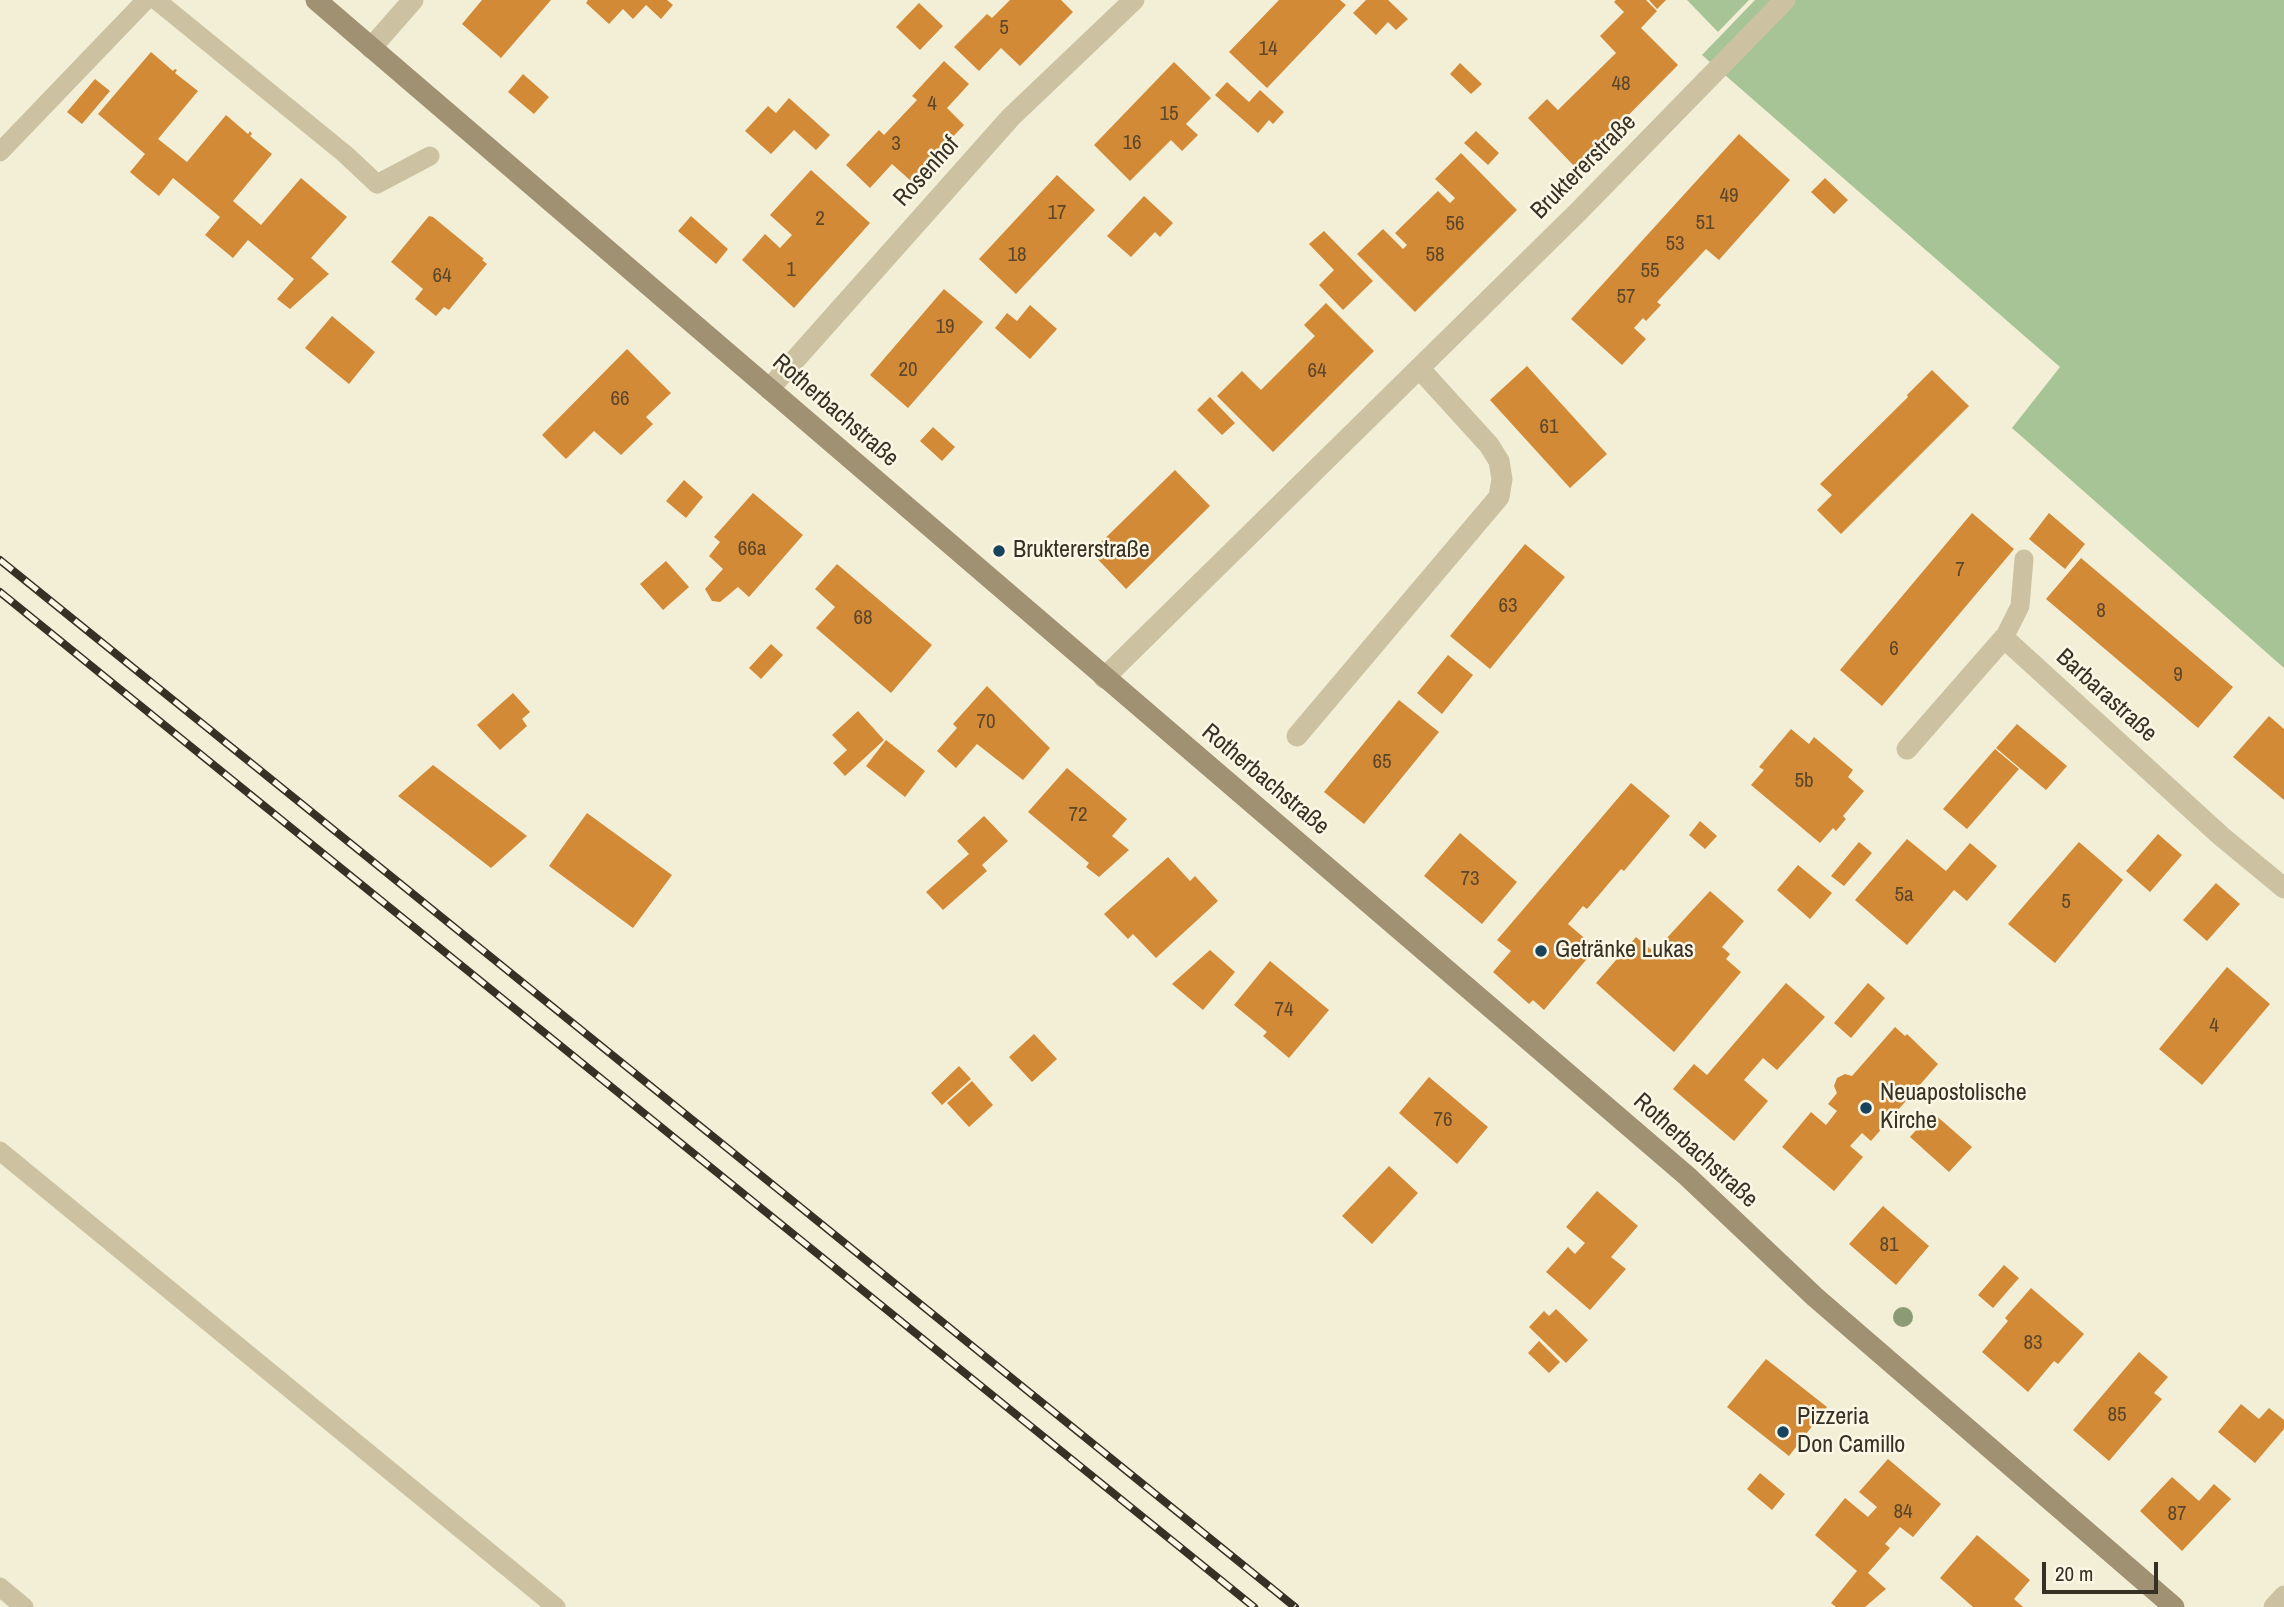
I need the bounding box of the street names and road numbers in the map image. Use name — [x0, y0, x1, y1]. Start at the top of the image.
street label: Bruktererstraße — [1525, 108, 1643, 226]
street label: Rosenhof — [888, 131, 966, 213]
street label: Rotherbachstraße — [766, 348, 904, 474]
street label: Barbarastraße — [2050, 643, 2162, 749]
street label: Rotherbachstraße — [1195, 718, 1335, 842]
street label: Rotherbachstraße — [1627, 1088, 1763, 1214]

